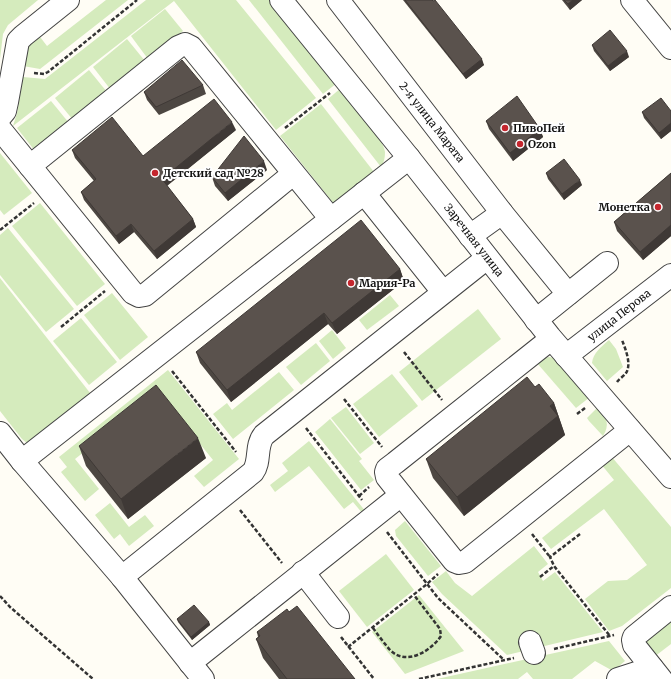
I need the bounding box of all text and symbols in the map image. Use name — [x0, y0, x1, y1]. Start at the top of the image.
street label: 2-я улица Марата — [396, 79, 468, 165]
place label: ПивоПей — [513, 121, 565, 135]
marker: ПивоПей — [500, 123, 510, 133]
place label: Ozon — [528, 137, 557, 151]
marker: Ozon — [515, 139, 525, 149]
place label: Детский сад №28 — [163, 166, 264, 180]
marker: Детский сад №28 — [150, 168, 160, 178]
place label: Монетка — [599, 200, 650, 214]
street label: Заречная улица — [441, 201, 507, 279]
marker: Монетка — [653, 202, 663, 212]
place label: Мария-Ра — [359, 276, 415, 290]
marker: Мария-Ра — [346, 278, 356, 288]
street label: улица Перова — [585, 286, 654, 344]

